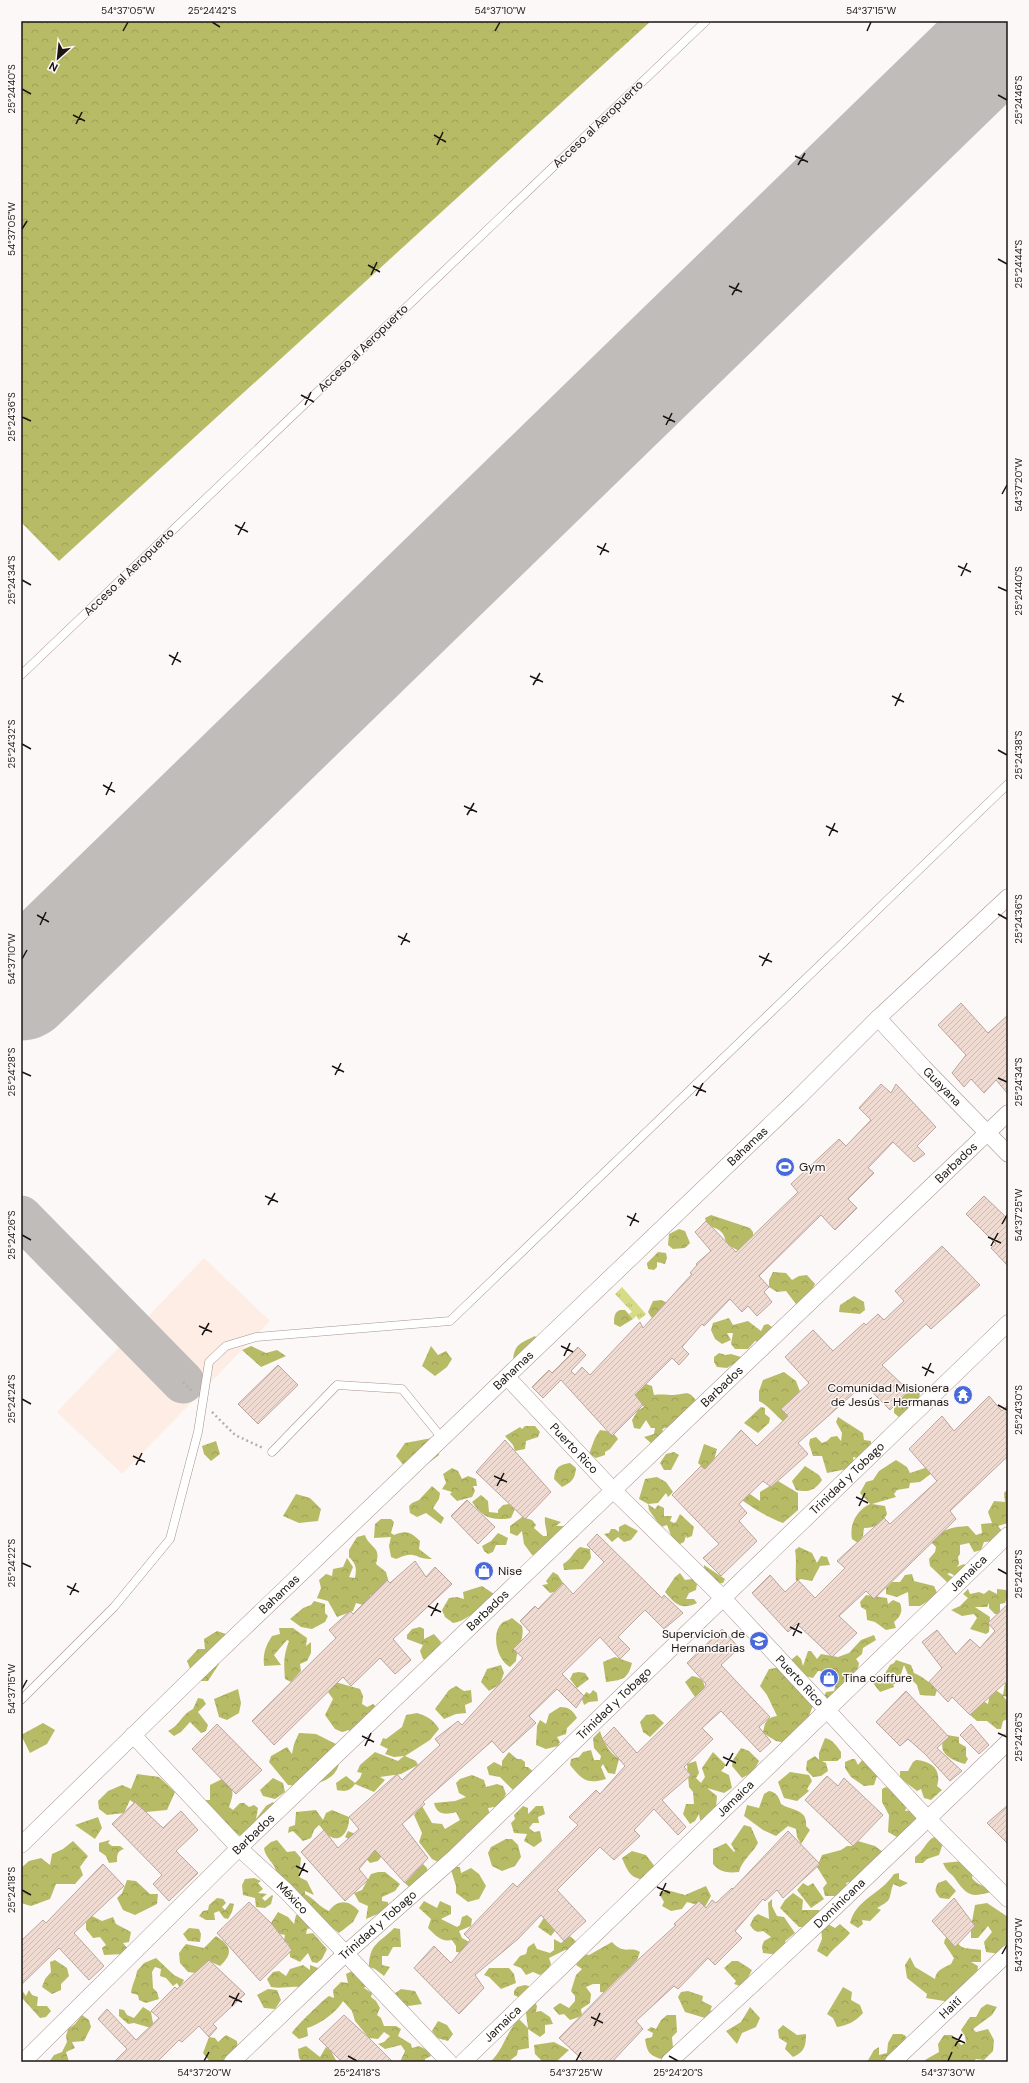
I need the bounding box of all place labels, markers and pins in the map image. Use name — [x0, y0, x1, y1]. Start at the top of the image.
sports icon: Gym — [774, 1156, 796, 1178]
place label: Gym — [799, 1159, 825, 1175]
place label: Comunidad Misionera de Jesús - Hermanas — [828, 1380, 949, 1410]
temple icon: Comunidad Misionera de Jesús - Hermanas — [952, 1384, 974, 1406]
shop icon: Nise — [473, 1560, 495, 1582]
place label: Nise — [498, 1563, 522, 1579]
place label: Supervicion de Hernandarias — [662, 1626, 745, 1656]
school or university icon: Supervicion de Hernandarias — [748, 1630, 770, 1652]
shop icon: Tina coiffure — [818, 1667, 840, 1689]
place label: Tina coiffure — [843, 1670, 912, 1686]

